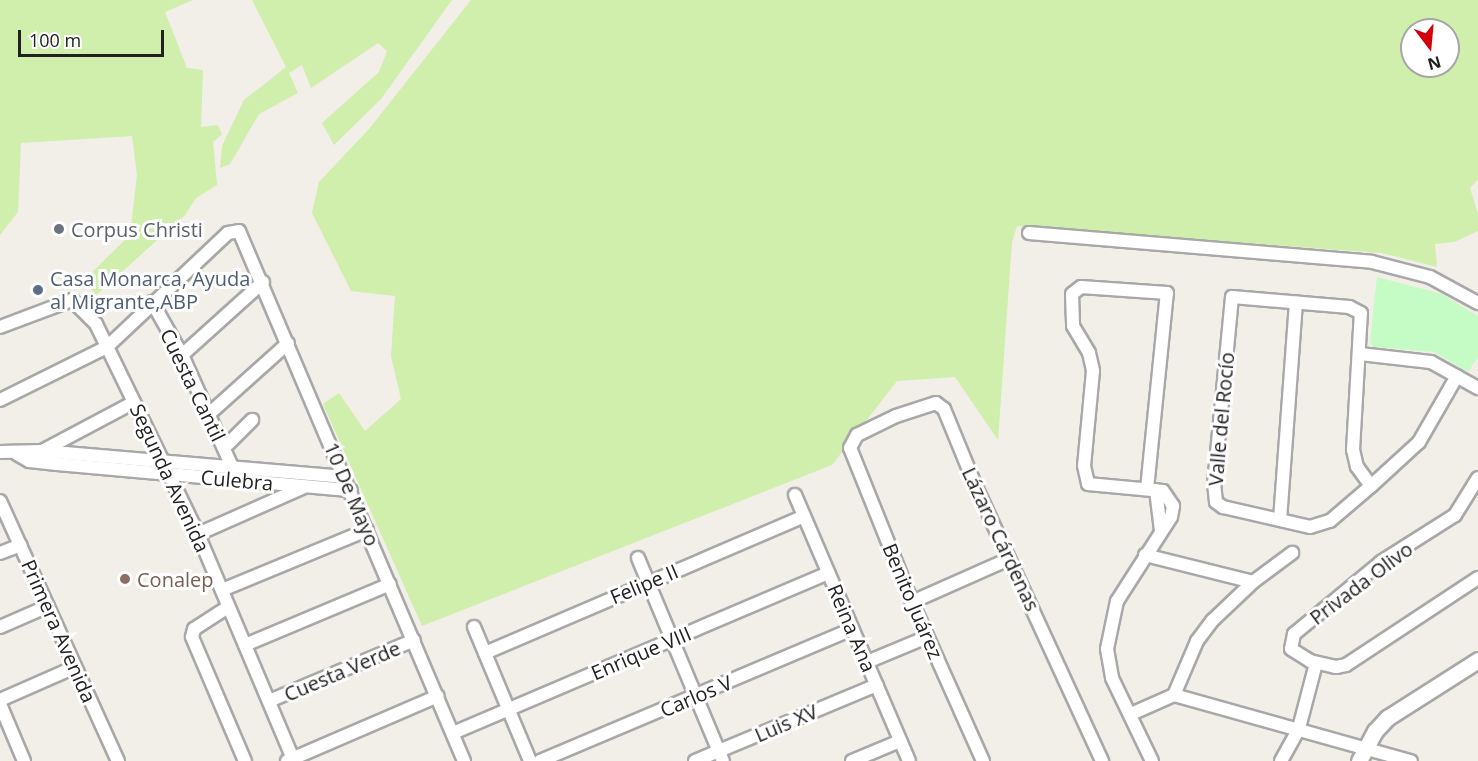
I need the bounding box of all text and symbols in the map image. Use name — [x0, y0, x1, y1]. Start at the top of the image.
scale bar — [21, 18, 166, 56]
north arrow — [1400, 18, 1460, 78]
text: 100 m — [29, 28, 81, 52]
text: N — [1425, 51, 1444, 76]
place label: Corpus Christi — [71, 217, 203, 241]
marker: Corpus Christi — [52, 222, 66, 236]
place label: Casa Monarca, Ayuda al Migrante,ABP — [50, 266, 250, 313]
marker: Casa Monarca, Ayuda al Migrante,ABP — [31, 283, 45, 297]
street label: Cuesta Cantil — [155, 325, 231, 445]
street label: Valle del Rocío — [1203, 351, 1239, 487]
street label: Segunda Avenida — [125, 400, 215, 556]
street label: 10 De Mayo — [319, 439, 385, 549]
street label: Lázaro Cárdenas — [957, 463, 1045, 615]
street label: Culebra — [200, 465, 274, 495]
street label: Privada Olivo — [1305, 537, 1417, 629]
street label: Benito Juárez — [878, 540, 948, 662]
street label: Primera Avenida — [17, 556, 101, 706]
street label: Felipe II — [606, 559, 682, 609]
place label: Conalep — [137, 567, 214, 591]
marker: Conalep — [118, 572, 132, 586]
street label: Reina Ana — [823, 580, 881, 676]
street label: Enrique VIII — [587, 621, 695, 685]
street label: Cuesta Verde — [280, 636, 404, 706]
street label: Carlos V — [657, 670, 735, 722]
street label: Luis XV — [751, 699, 821, 747]

